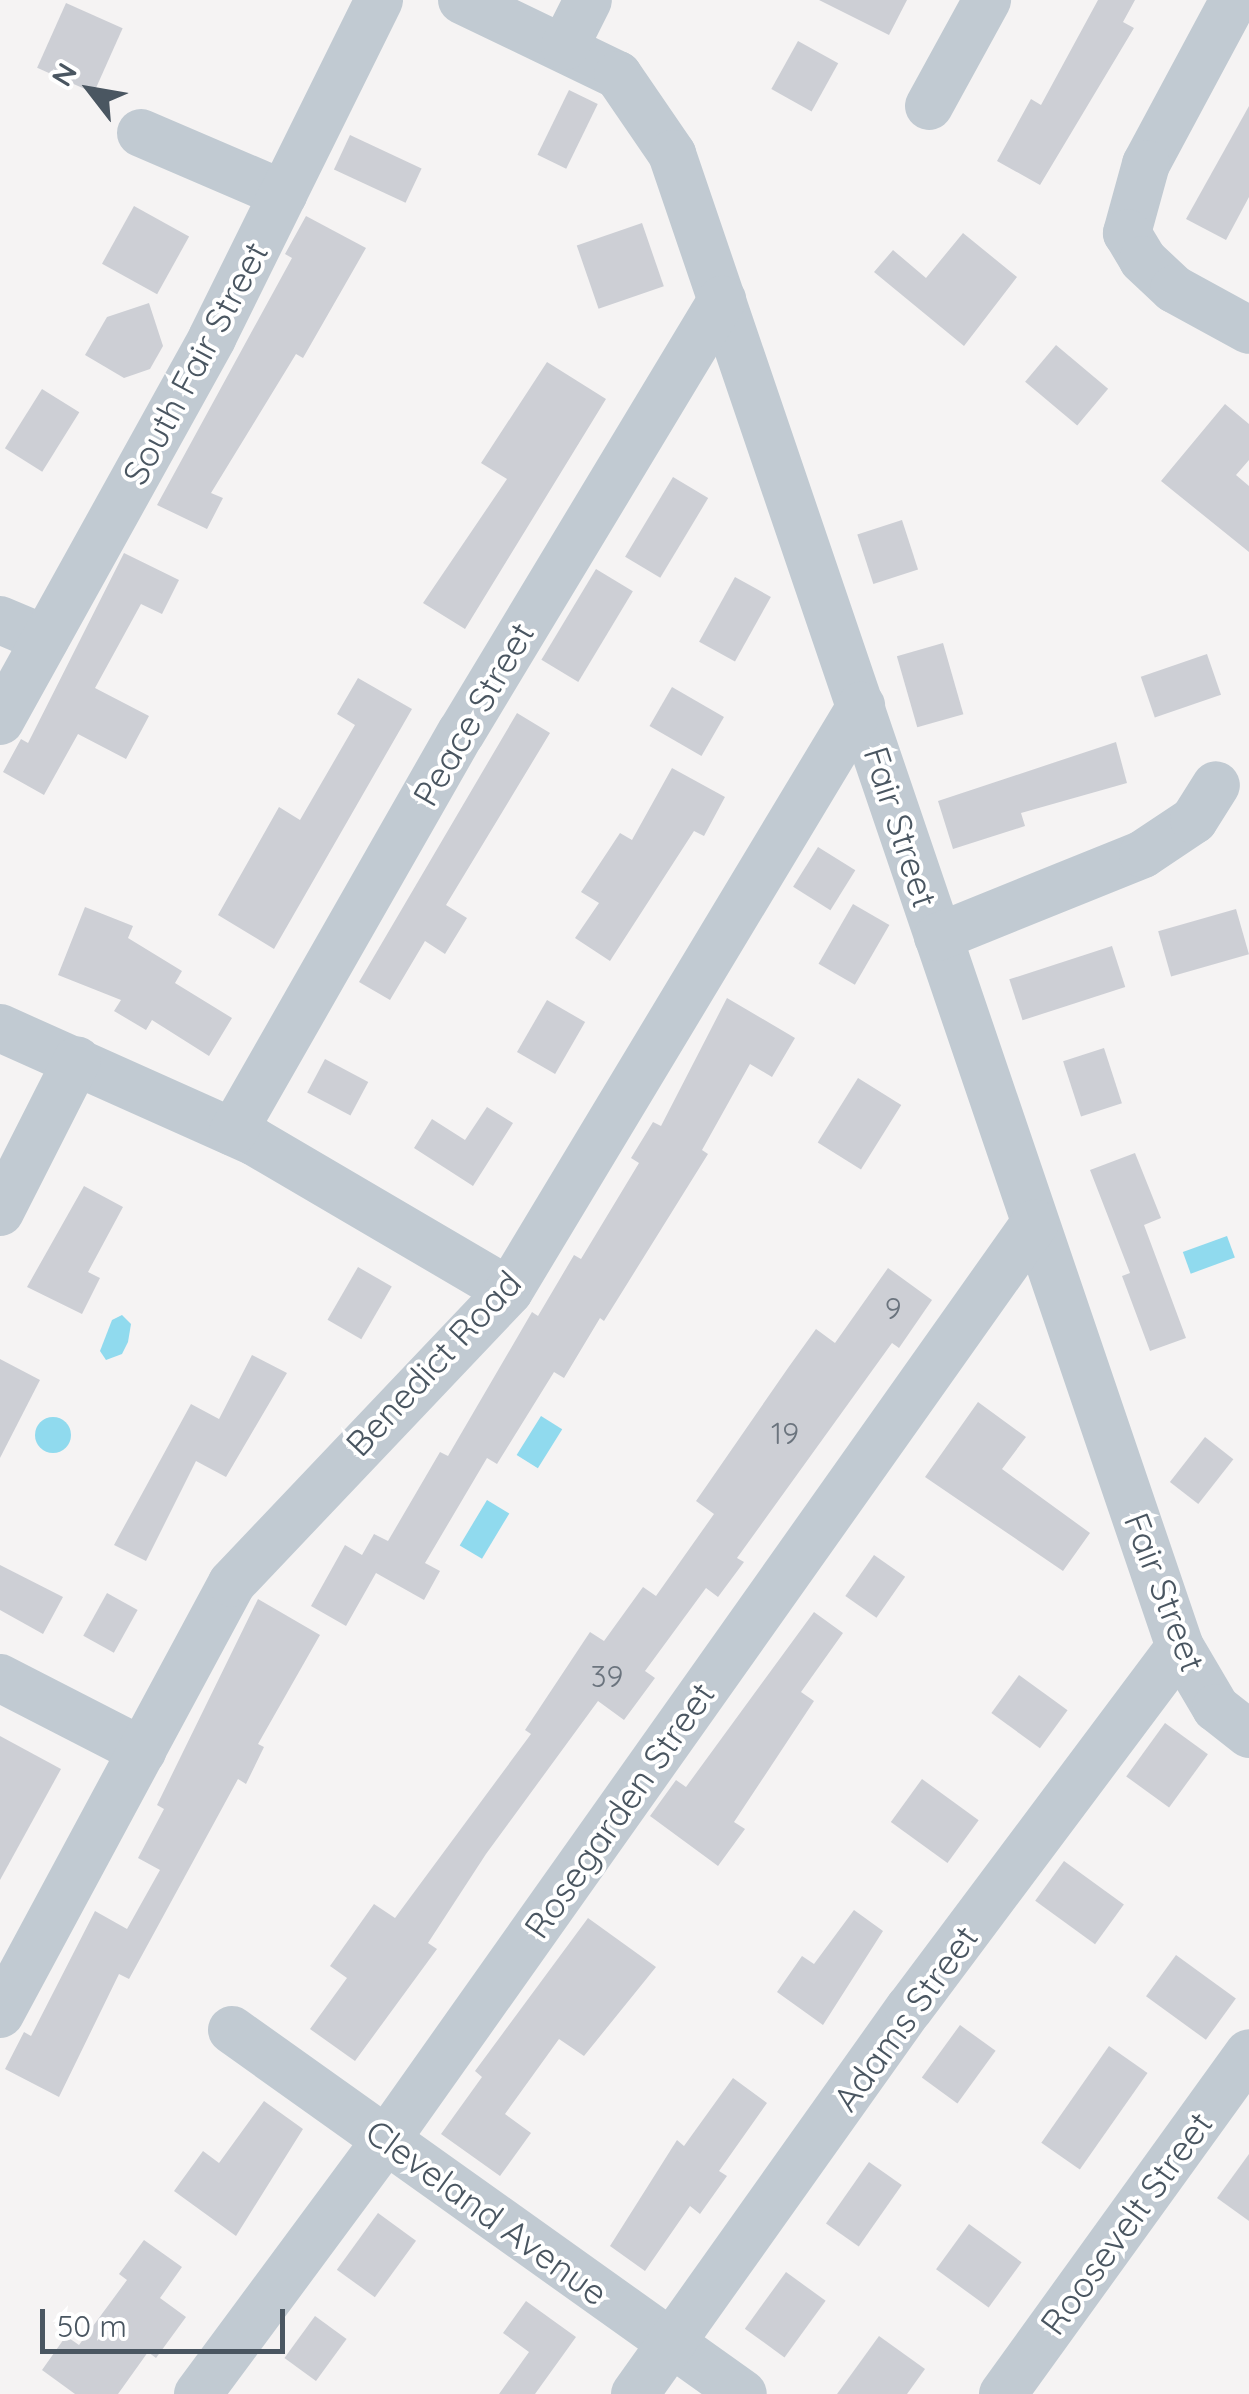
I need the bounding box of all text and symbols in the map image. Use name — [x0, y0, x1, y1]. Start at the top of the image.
north arrow — [40, 40, 140, 140]
text: N — [44, 56, 84, 92]
street label: South Fair Street — [113, 235, 277, 491]
street label: Peace Street — [404, 615, 542, 813]
street label: Fair Street — [855, 741, 947, 913]
street label: Benedict Road — [337, 1262, 529, 1464]
house number: 9 — [885, 1290, 901, 1326]
house number: 19 — [771, 1415, 799, 1451]
street label: Fair Street — [1116, 1507, 1214, 1677]
house number: 39 — [591, 1658, 623, 1694]
street label: Rosegarden Street — [515, 1674, 723, 1946]
street label: Adams Street — [824, 1917, 986, 2119]
street label: Roosevelt Street — [1031, 2104, 1221, 2342]
street label: Cleveland Avenue — [358, 2110, 616, 2314]
scale bar — [45, 2289, 290, 2351]
text: 50 m — [57, 2307, 127, 2345]

